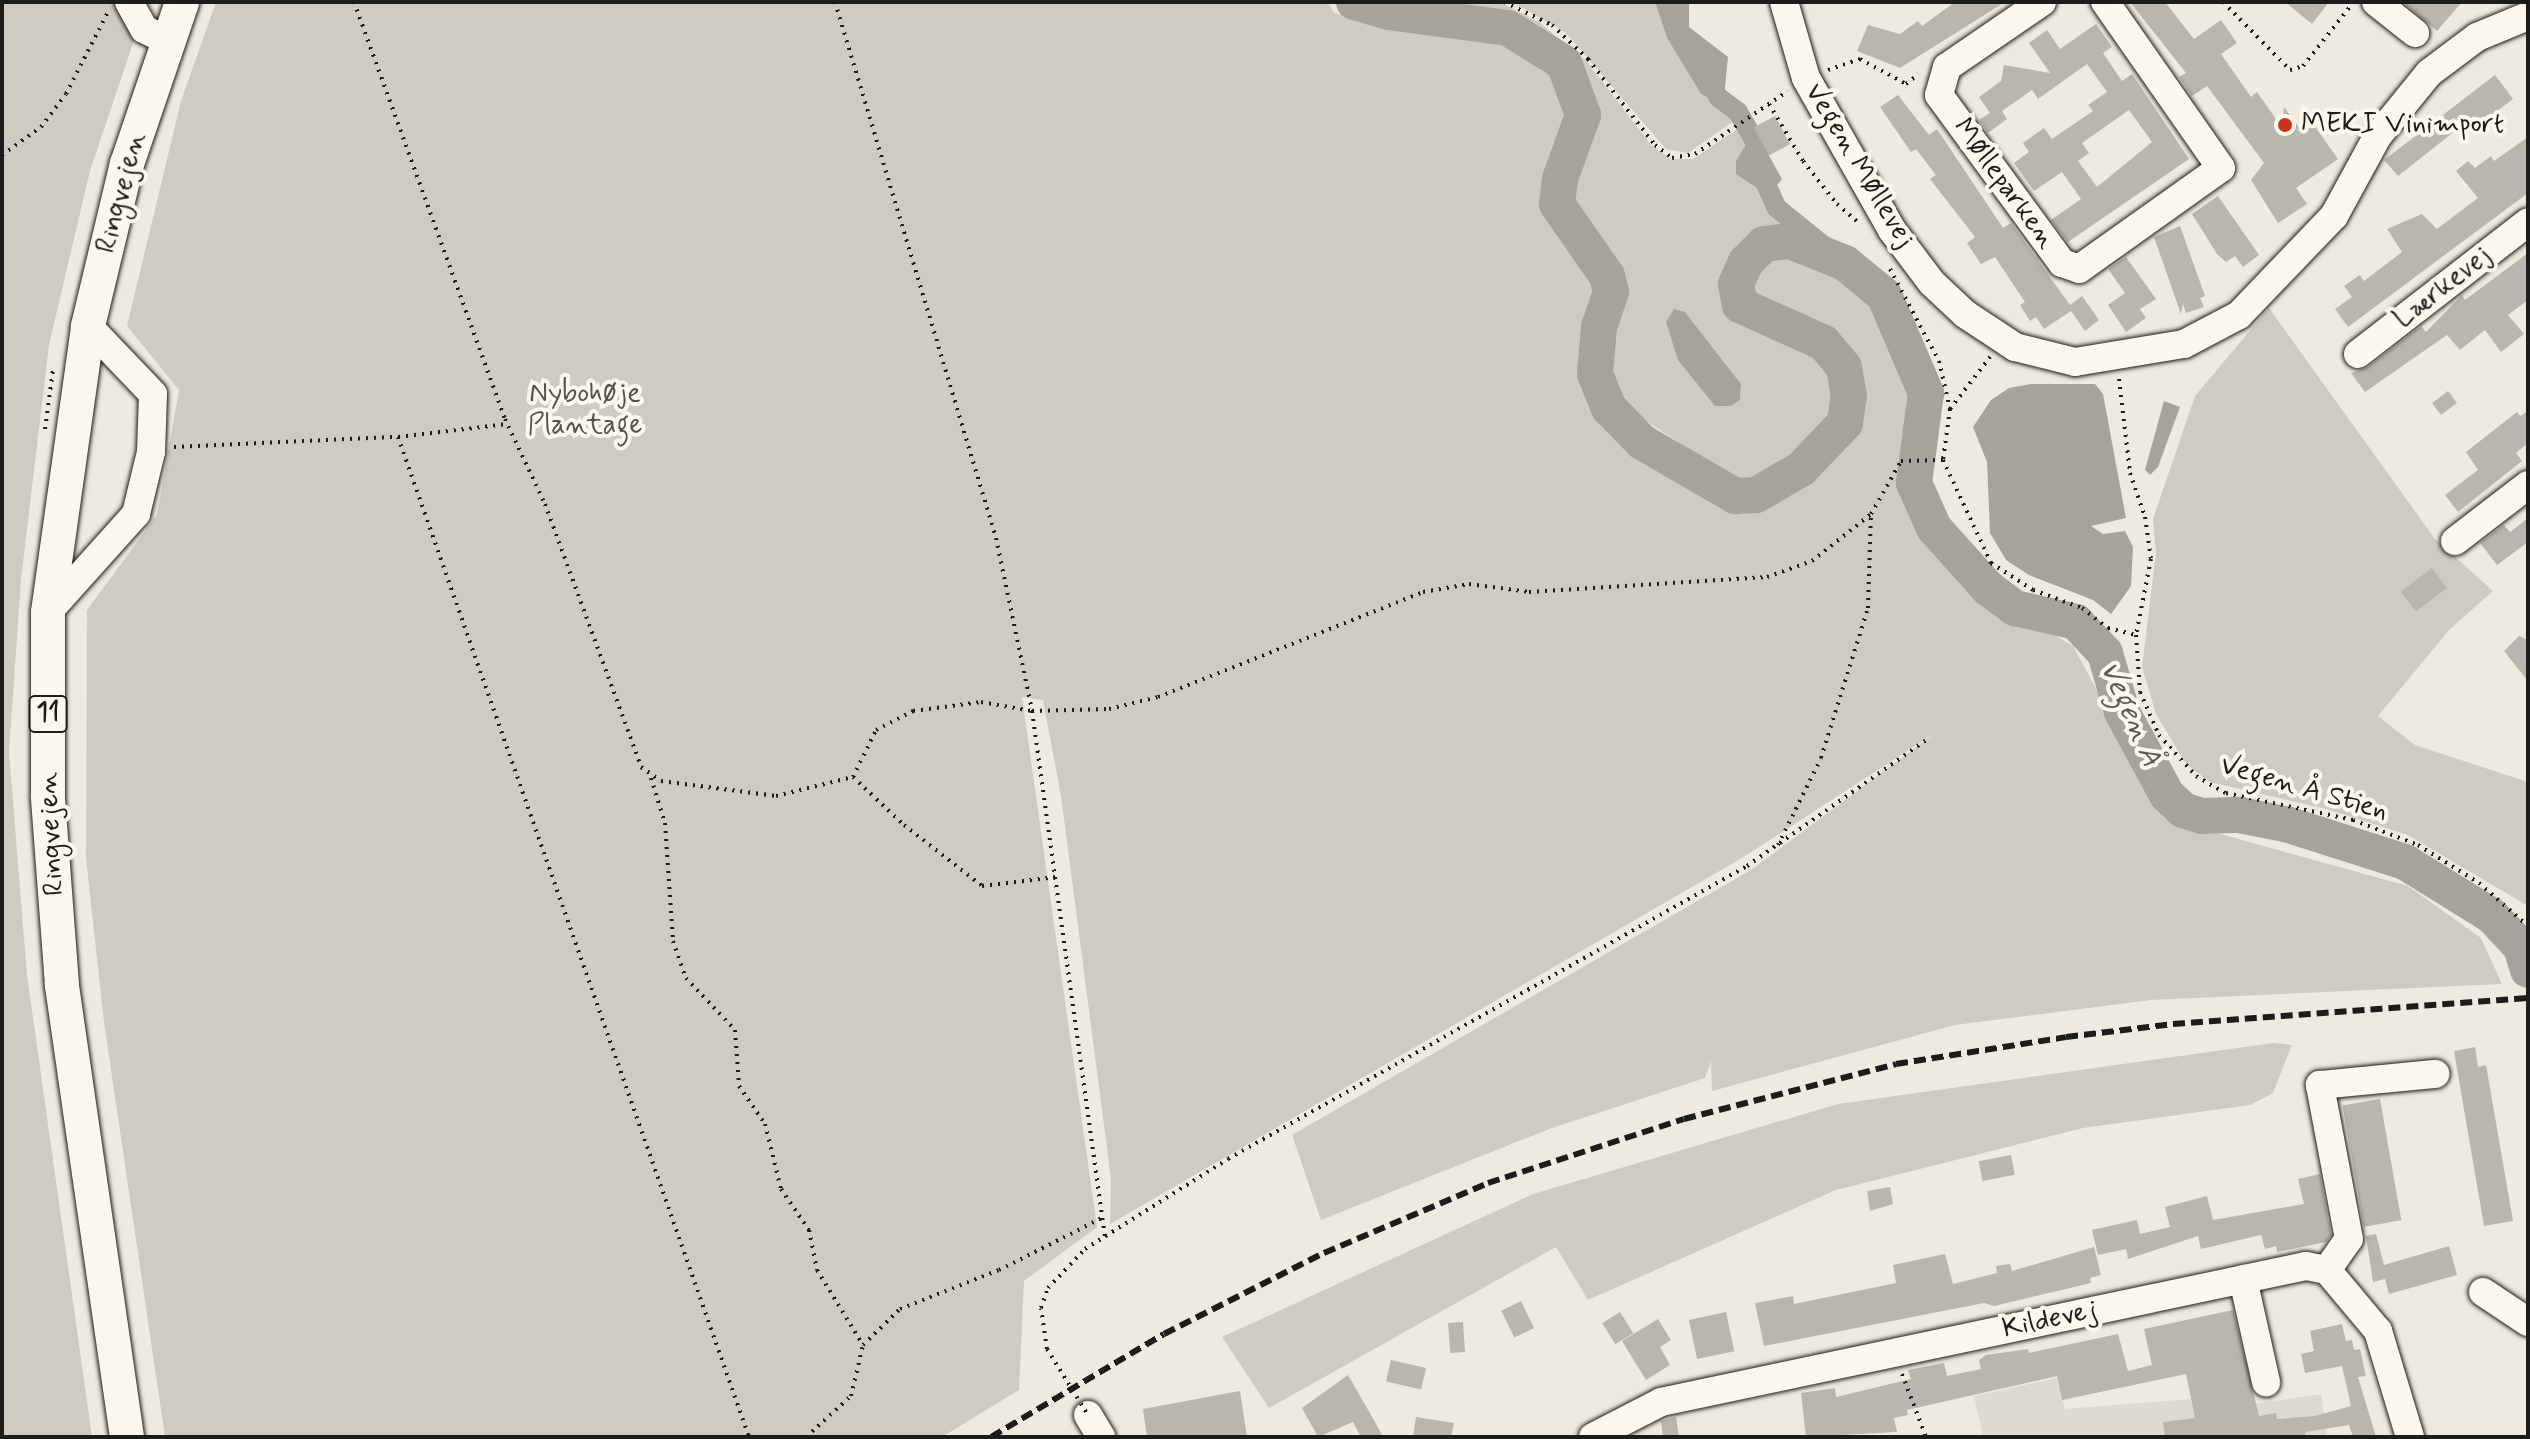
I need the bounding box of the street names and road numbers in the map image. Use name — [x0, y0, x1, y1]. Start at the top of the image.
street label: Vegen Møllevej — [1797, 77, 1921, 255]
street label: Mølleparken — [1945, 112, 2063, 256]
street label: Ringvejen — [90, 129, 154, 257]
street label: Lærkevej — [2387, 239, 2499, 337]
road number: 11 — [28, 692, 68, 736]
street label: Vegen Å Stien — [2216, 749, 2392, 829]
street label: Ringvejen — [32, 771, 72, 897]
street label: Kildevej — [1999, 1294, 2101, 1346]

